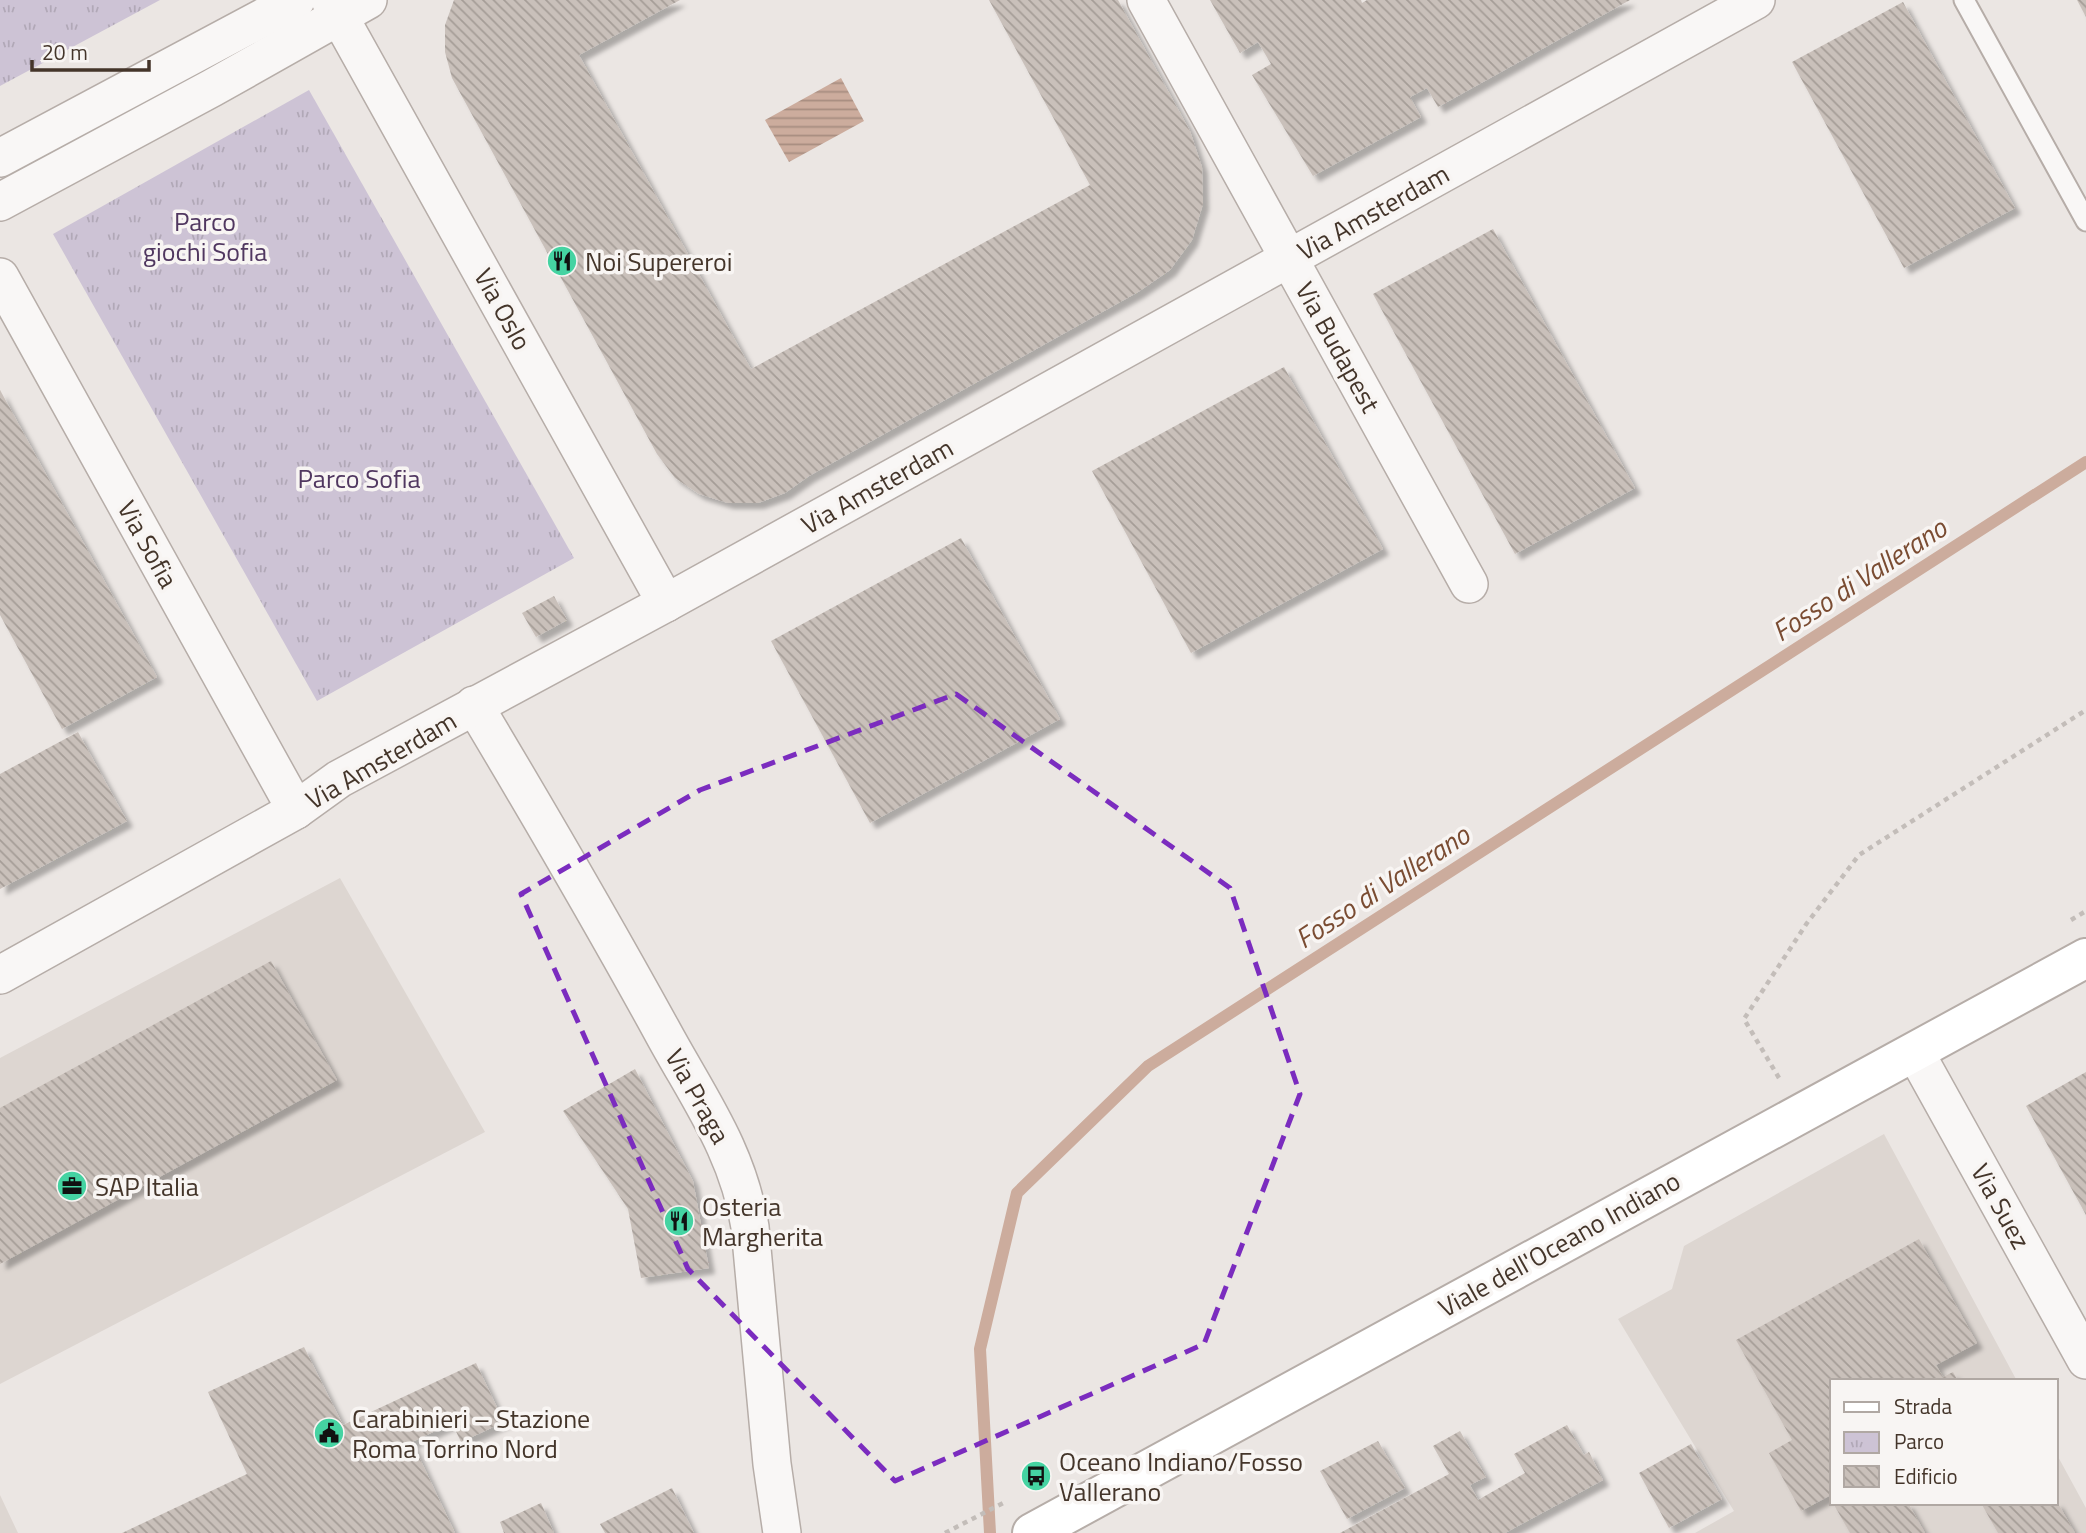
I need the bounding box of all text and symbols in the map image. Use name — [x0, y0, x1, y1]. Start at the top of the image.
scale bar — [32, 28, 149, 72]
text: 20 m — [42, 36, 88, 68]
street label: Via Amsterdam — [1290, 154, 1456, 270]
park label: Parco giochi Sofia — [143, 202, 267, 271]
place label: Noi Supereroi — [585, 242, 732, 281]
restaurant icon: Noi Supereroi — [545, 244, 579, 278]
street label: Via Oslo — [464, 261, 542, 357]
street label: Via Budapest — [1286, 274, 1390, 420]
street label: Via Amsterdam — [794, 428, 960, 544]
park label: Parco Sofia — [298, 459, 420, 498]
street label: Via Sofia — [108, 493, 188, 595]
water label: Fosso di Vallerano — [1763, 506, 1956, 652]
street label: Via Amsterdam — [298, 701, 464, 819]
water label: Fosso di Vallerano — [1286, 813, 1479, 959]
street label: Via Praga — [656, 1041, 740, 1151]
street label: Via Suez — [1962, 1156, 2040, 1256]
street label: Viale dell'Oceano Indiano — [1431, 1161, 1687, 1327]
place label: SAP Italia — [95, 1167, 199, 1206]
office icon: SAP Italia — [55, 1169, 89, 1203]
place label: Osteria Margherita — [702, 1187, 823, 1256]
restaurant icon: Osteria Margherita — [662, 1204, 696, 1238]
legend — [1830, 1379, 2058, 1505]
text: Strada — [1894, 1390, 1952, 1422]
place label: Carabinieri – Stazione Roma Torrino Nord — [352, 1399, 590, 1468]
public building icon: Carabinieri – Stazione Roma Torrino Nord — [312, 1416, 346, 1450]
text: Parco — [1894, 1425, 1944, 1457]
place label: Oceano Indiano/Fosso Vallerano — [1059, 1442, 1303, 1511]
bus stop icon: Oceano Indiano/Fosso Vallerano — [1019, 1459, 1053, 1493]
text: Edificio — [1894, 1460, 1958, 1492]

